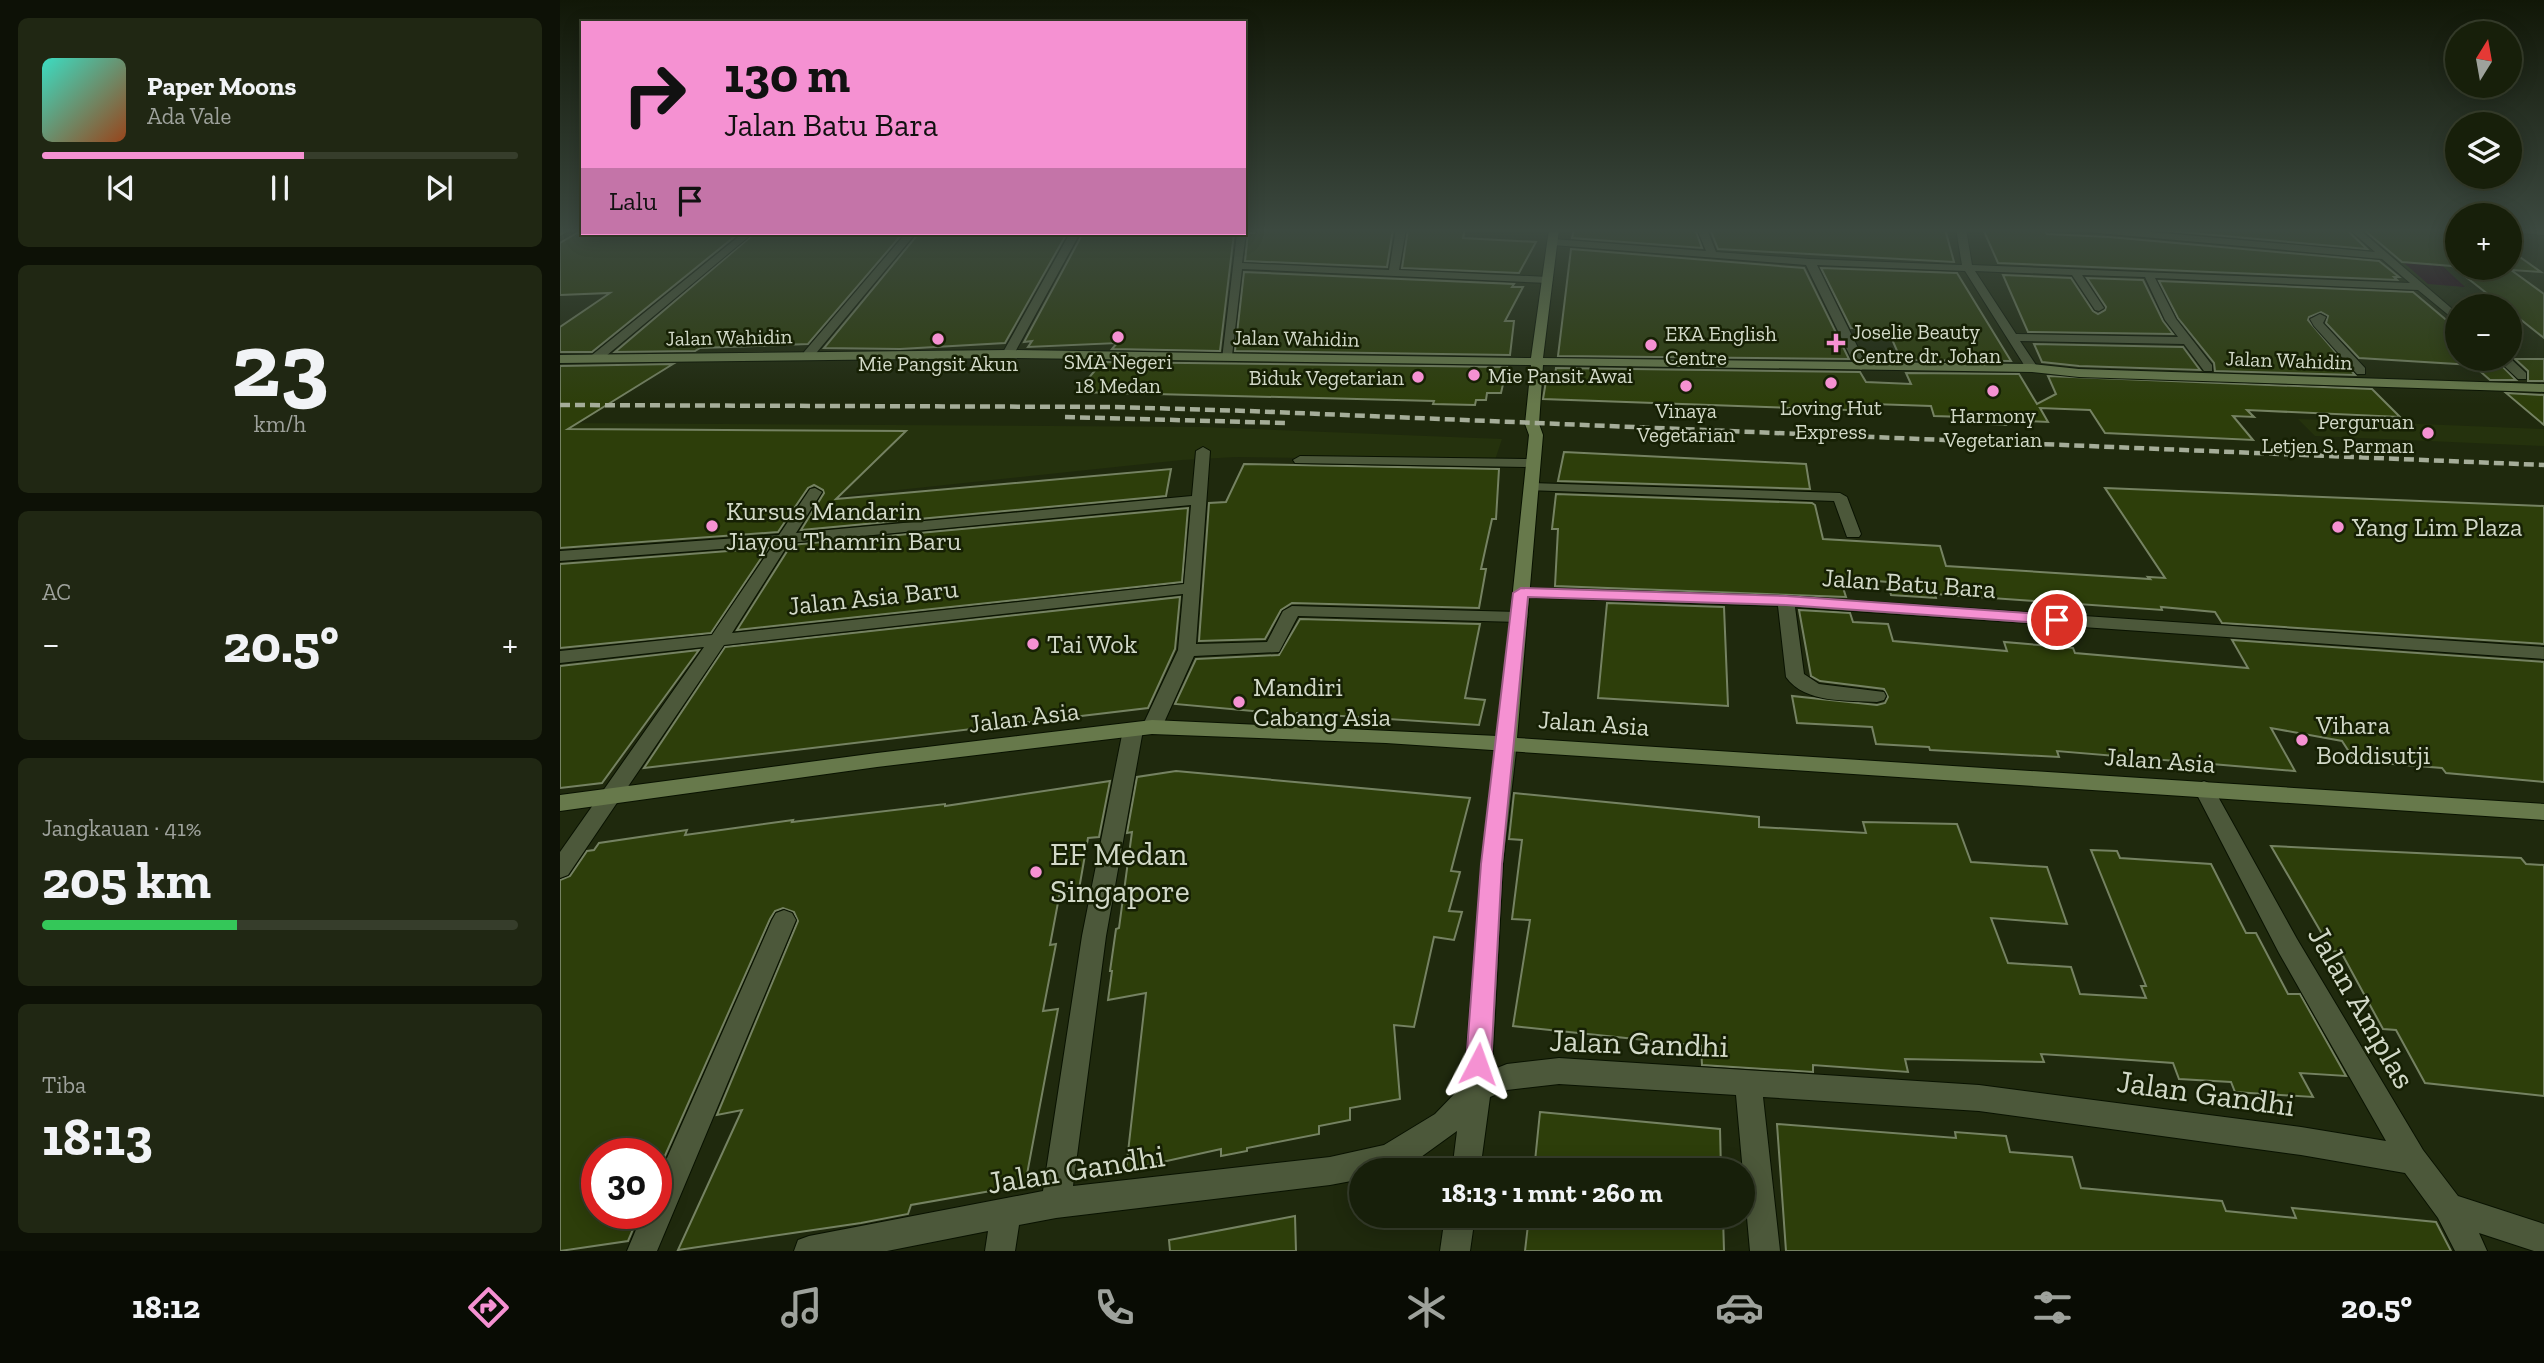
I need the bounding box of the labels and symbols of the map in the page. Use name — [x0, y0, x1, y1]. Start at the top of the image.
north arrow — [2445, 21, 2522, 98]
place label: Joselie Beauty Centre dr. Johan — [1852, 319, 2001, 368]
place label: EKA English Centre — [1665, 321, 1777, 370]
street label: Jalan Wahidin — [665, 323, 793, 351]
street label: Jalan Wahidin — [1232, 324, 1360, 352]
marker: SMA Negeri 18 Medan — [1110, 329, 1126, 345]
marker: Mie Pangsit Akun — [930, 331, 946, 347]
marker: Joselie Beauty Centre dr. Johan — [1826, 333, 1846, 353]
marker: EKA English Centre — [1643, 337, 1659, 353]
street label: Jalan Wahidin — [2225, 345, 2353, 375]
place label: SMA Negeri 18 Medan — [1064, 349, 1172, 398]
place label: Mie Pangsit Akun — [858, 351, 1018, 376]
place label: Mie Pansit Awai — [1488, 363, 1633, 388]
place label: Biduk Vegetarian — [1249, 365, 1404, 390]
marker: Mie Pansit Awai — [1466, 367, 1482, 383]
marker: Biduk Vegetarian — [1410, 369, 1426, 385]
marker: Loving Hut Express — [1823, 375, 1839, 391]
marker: Vinaya Vegetarian — [1678, 378, 1694, 394]
marker: Harmony Vegetarian — [1985, 383, 2001, 399]
place label: Loving Hut Express — [1780, 395, 1882, 444]
place label: Vinaya Vegetarian — [1636, 398, 1735, 447]
place label: Harmony Vegetarian — [1943, 403, 2042, 452]
place label: Perguruan Letjen S. Parman — [2262, 409, 2414, 459]
marker: Perguruan Letjen S. Parman — [2420, 425, 2436, 441]
place label: Kursus Mandarin Jiayou Thamrin Baru — [726, 495, 962, 557]
place label: Yang Lim Plaza — [2351, 511, 2523, 543]
marker: Kursus Mandarin Jiayou Thamrin Baru — [704, 518, 720, 534]
marker: Yang Lim Plaza — [2330, 519, 2346, 535]
street label: Jalan Batu Bara — [1821, 561, 1997, 605]
street label: Jalan Asia Baru — [786, 572, 960, 622]
pin — [2027, 590, 2087, 650]
place label: Tai Wok — [1047, 628, 1138, 660]
marker: Tai Wok — [1025, 636, 1041, 652]
place label: Mandiri Cabang Asia — [1253, 671, 1392, 733]
street label: Jalan Asia — [967, 694, 1082, 740]
marker: Mandiri Cabang Asia — [1231, 694, 1247, 710]
street label: Jalan Asia — [1537, 703, 1651, 743]
place label: Vihara Boddisutji — [2315, 709, 2430, 771]
marker: Vihara Boddisutji — [2294, 732, 2310, 748]
street label: Jalan Asia — [2103, 740, 2217, 780]
place label: EF Medan Singapore — [1050, 835, 1190, 910]
marker: EF Medan Singapore — [1028, 864, 1044, 880]
street label: Jalan Amplas — [2300, 919, 2424, 1095]
street label: Jalan Gandhi — [1549, 1021, 1729, 1065]
position arrow — [1441, 1027, 1515, 1101]
street label: Jalan Gandhi — [2115, 1062, 2297, 1124]
street label: Jalan Gandhi — [985, 1136, 1167, 1202]
speed limit sign: 30 — [581, 1138, 672, 1229]

